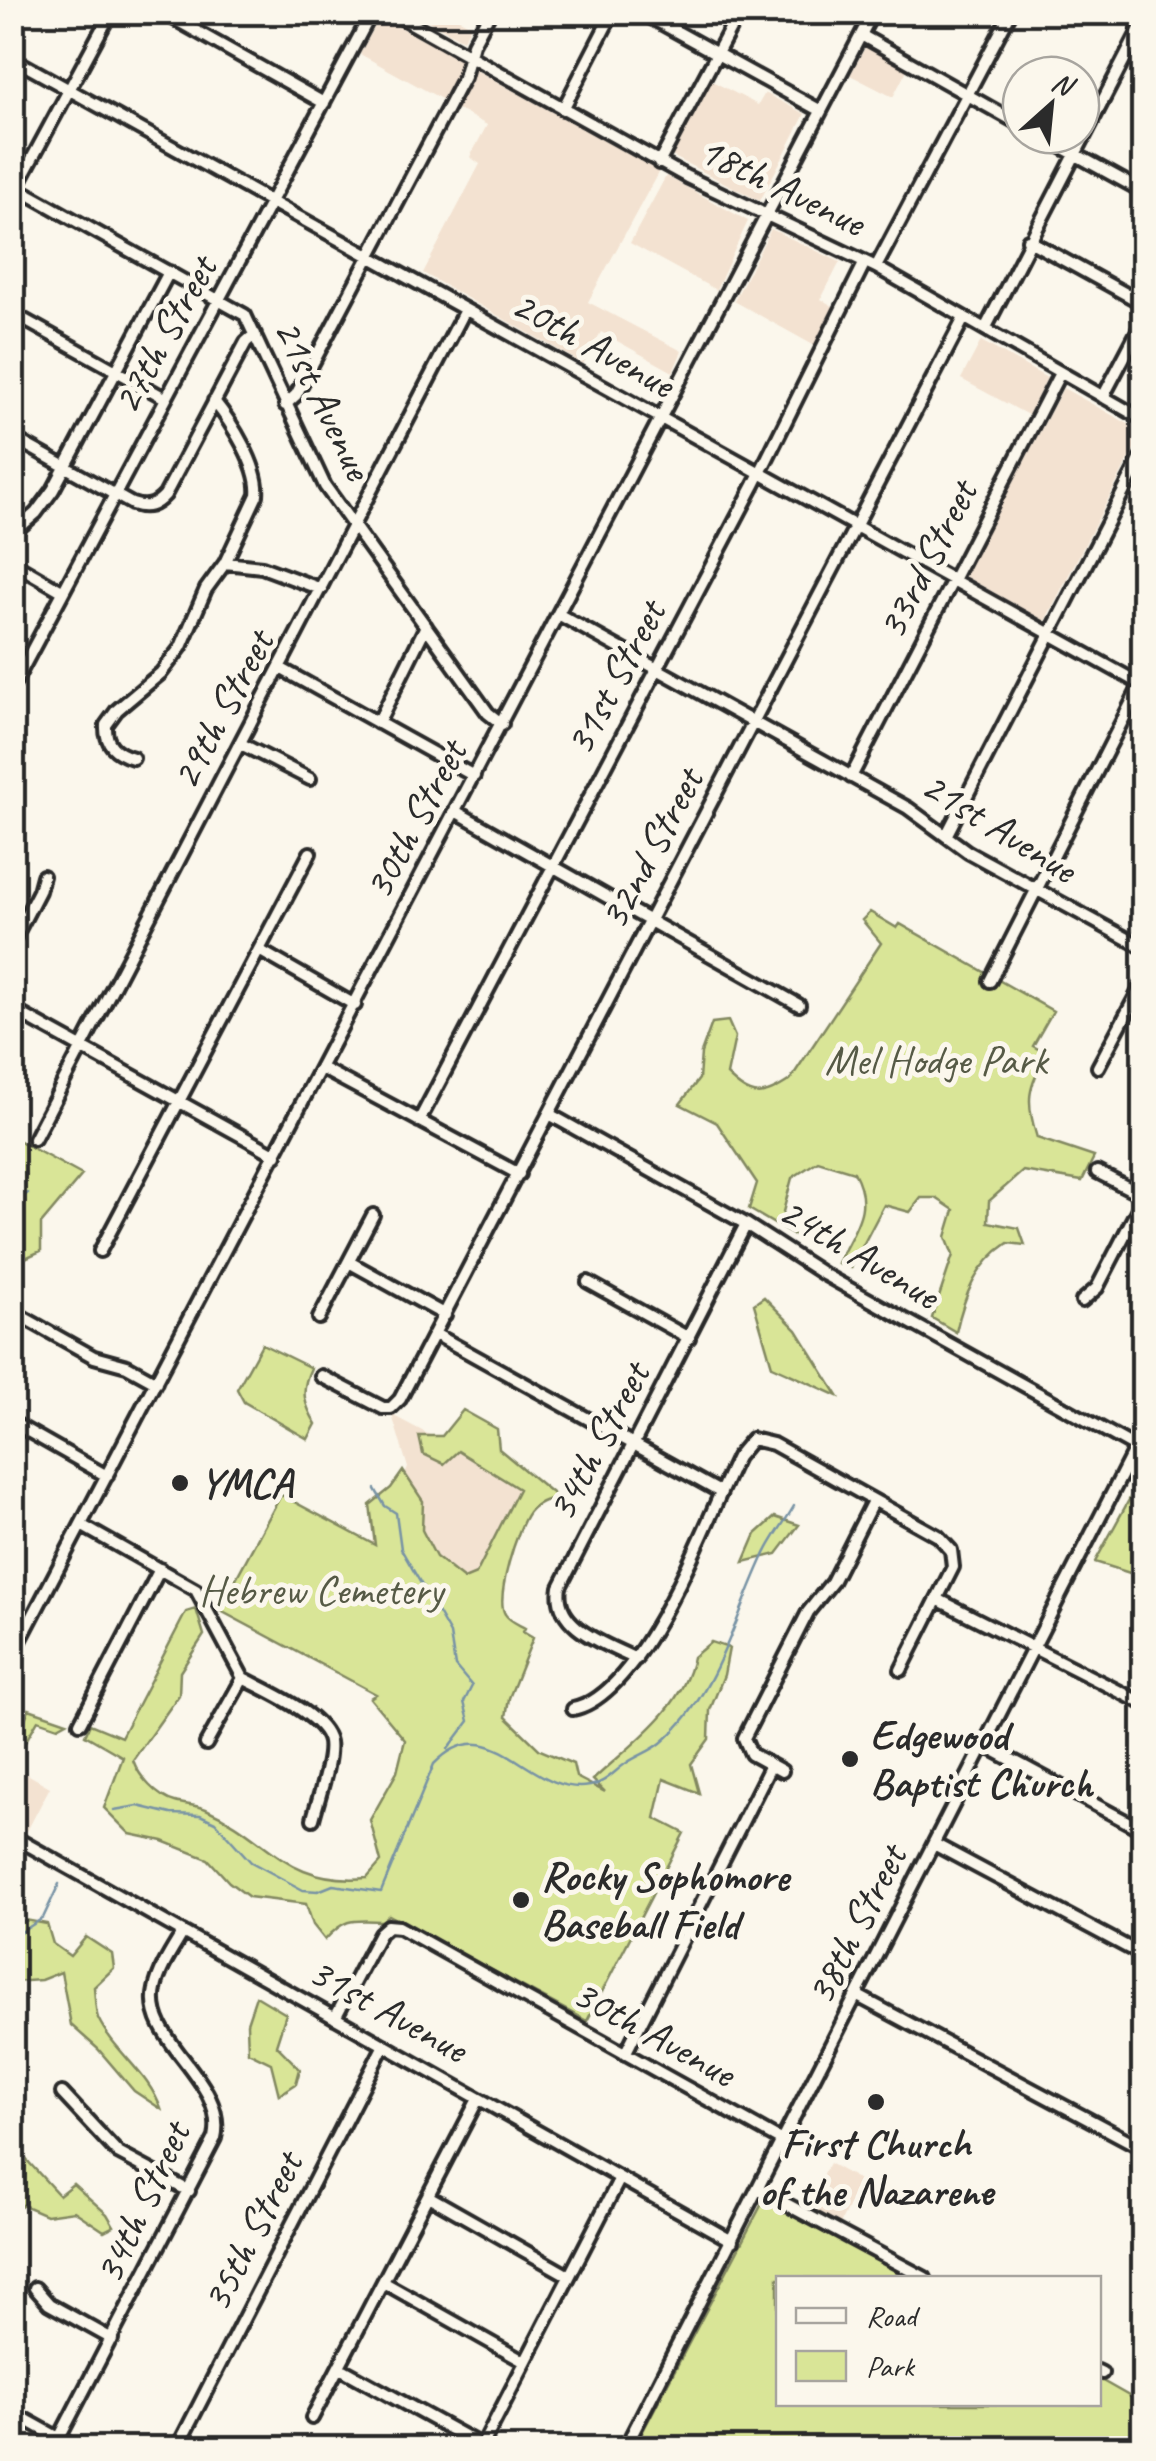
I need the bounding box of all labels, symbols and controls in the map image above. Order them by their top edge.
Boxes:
north arrow [1001,55,1101,155]
text: N [1046,64,1082,105]
street label: 18th Avenue [691,123,876,250]
street label: 27th Street [99,244,231,423]
street label: 20th Avenue [502,278,686,411]
street label: 21st Avenue [261,310,386,490]
street label: 33rd Street [865,468,991,648]
street label: 31st Street [552,588,679,764]
street label: 29th Street [158,618,288,798]
street label: 30th Street [351,728,481,908]
street label: 32nd Street [587,756,717,938]
street label: 21st Avenue [912,759,1088,897]
park label: Mel Hodge Park [825,1034,1050,1087]
street label: 24th Avenue [769,1185,951,1323]
street label: 34th Street [534,1350,664,1530]
place label: YMCA [200,1457,295,1510]
marker: YMCA [169,1472,191,1494]
park label: Hebrew Cemetery [199,1564,447,1617]
place label: Edgewood Baptist Church [870,1709,1094,1810]
marker: Edgewood Baptist Church [839,1748,861,1770]
street label: 38th Street [793,1833,920,2013]
place label: Rocky Sophomore Baseball Field [541,1850,792,1951]
marker: Rocky Sophomore Baseball Field [510,1889,532,1911]
street label: 31st Avenue [300,1945,479,2076]
street label: 30th Avenue [563,1967,747,2100]
marker: First Church of the Nazarene [865,2091,887,2113]
street label: 34th Street [82,2110,204,2292]
place label: First Church of the Nazarene [759,2117,996,2218]
street label: 35th Street [189,2140,316,2320]
legend [776,2276,1101,2406]
text: Road [866,2297,920,2335]
text: Park [866,2347,916,2385]

